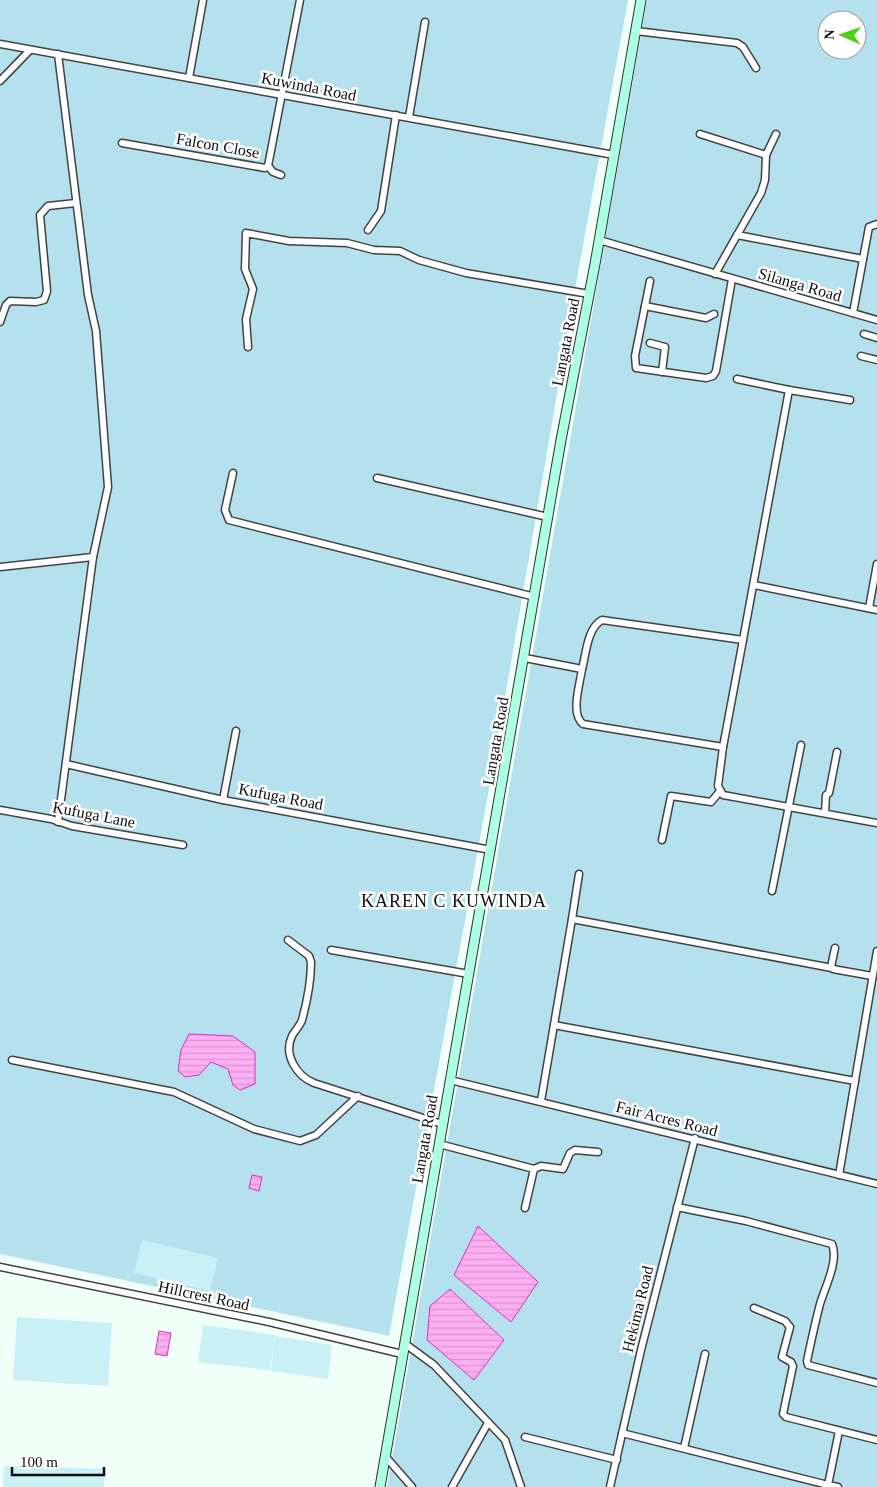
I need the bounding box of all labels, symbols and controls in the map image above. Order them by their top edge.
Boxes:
north arrow [817,10,867,60]
text: N [822,29,837,40]
street label: Kuwinda Road [260,69,358,104]
street label: Falcon Close [175,130,261,161]
street label: Silanga Road [756,264,843,305]
street label: Langata Road [549,297,583,388]
street label: Langata Road [479,696,513,787]
street label: Kufuga Road [237,780,325,814]
street label: Kufuga Lane [51,798,137,832]
district label: KAREN C KUWINDA [361,891,547,911]
street label: Langata Road [408,1094,442,1185]
street label: Fair Acres Road [614,1098,719,1139]
street label: Hekima Road [619,1264,656,1354]
street label: Hillcrest Road [157,1278,251,1313]
scale bar [12,1444,105,1476]
text: 100 m [20,1454,58,1470]

